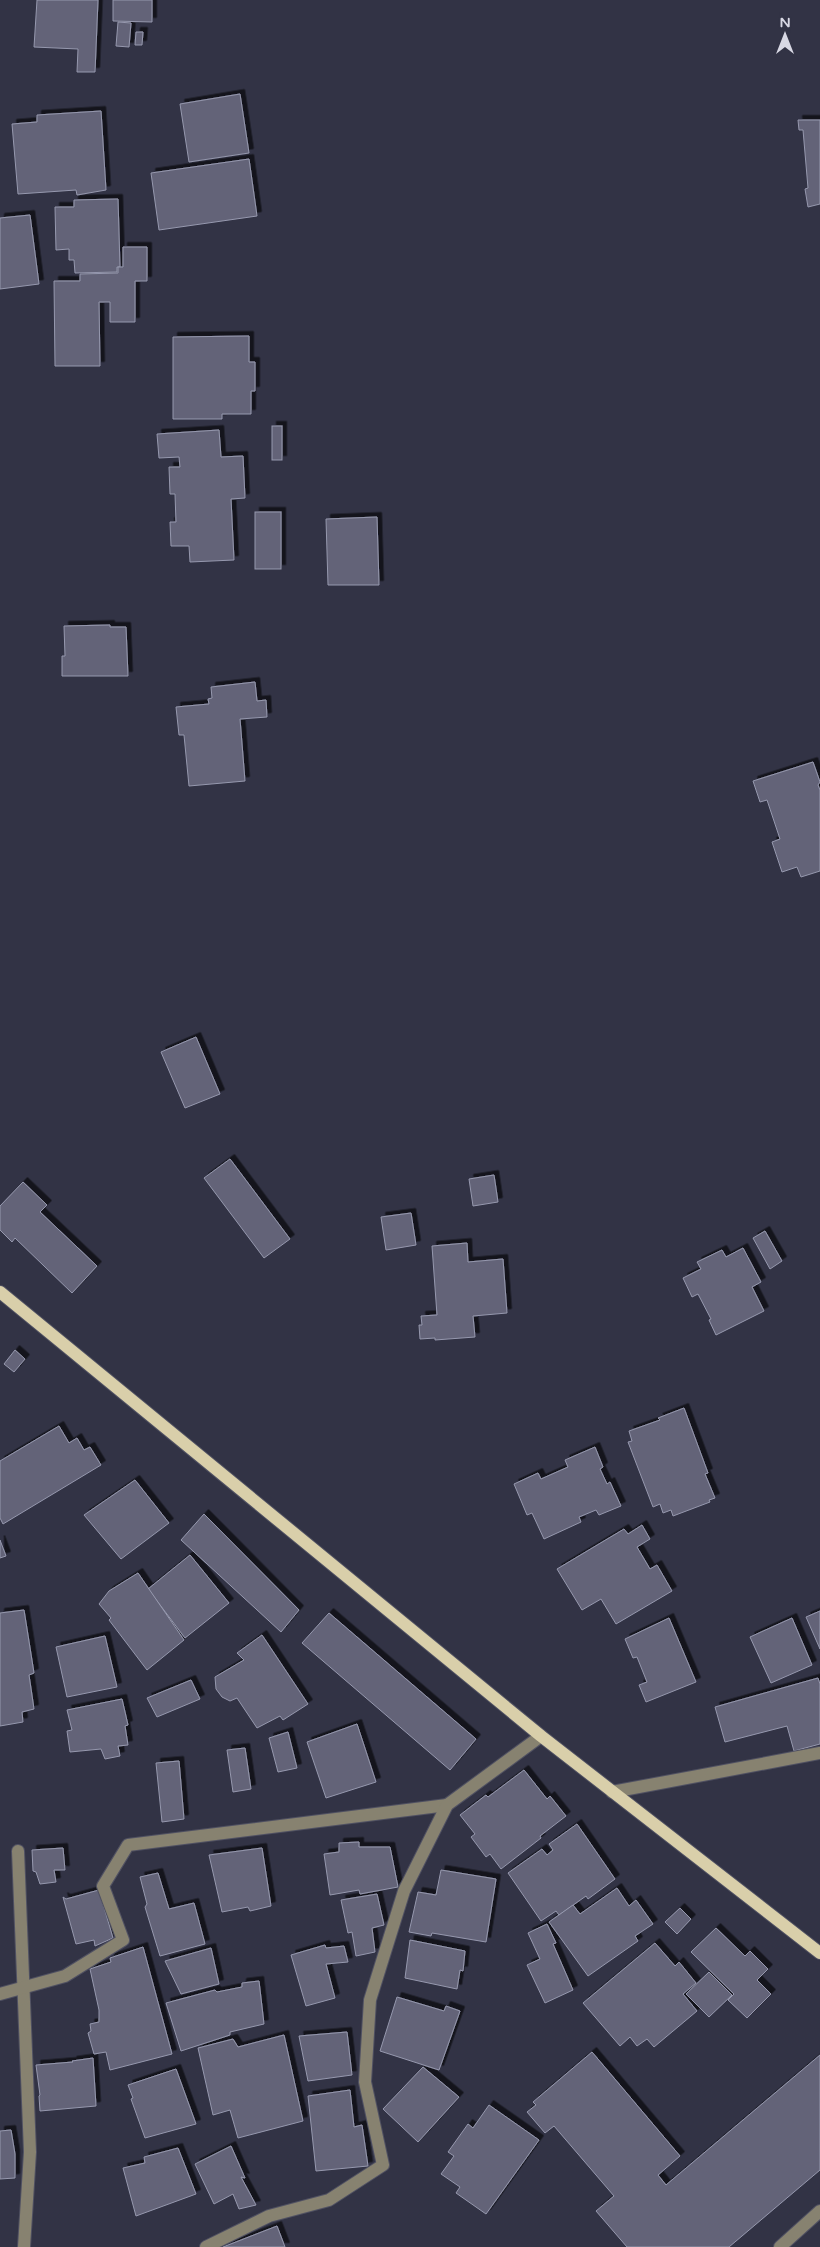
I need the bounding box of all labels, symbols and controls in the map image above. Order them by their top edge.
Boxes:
north arrow [760,10,810,60]
text: N [779,14,791,31]

